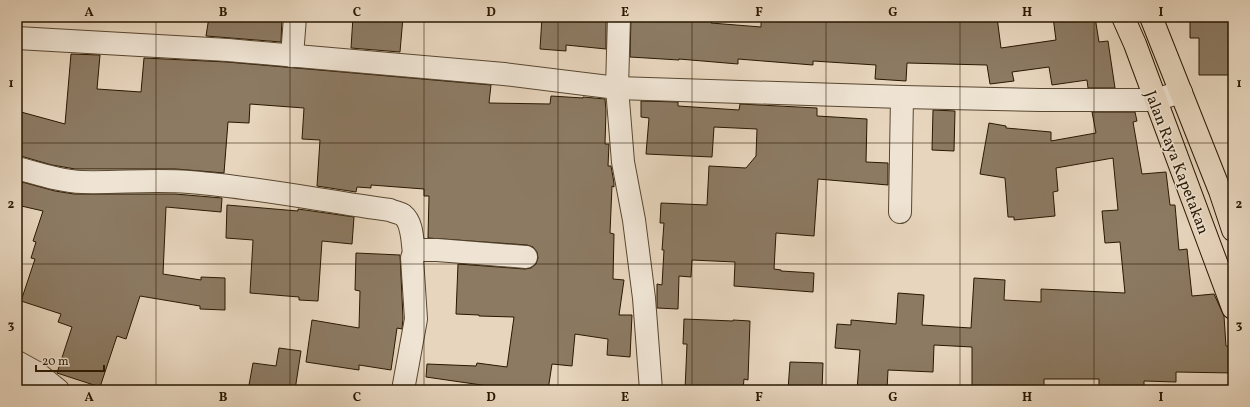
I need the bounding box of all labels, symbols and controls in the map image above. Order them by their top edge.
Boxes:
text: A [84,4,94,22]
text: B [219,4,228,22]
text: C [353,4,361,22]
text: D [486,4,496,22]
text: E [621,4,629,22]
text: F [755,4,763,22]
text: G [888,4,898,22]
text: H [1022,4,1032,22]
text: I [1159,4,1164,22]
text: 1 [8,75,14,93]
text: 1 [1236,75,1242,93]
street label: Jalan Raya Kapetakan [1139,88,1214,238]
text: 2 [8,196,15,214]
text: 2 [1236,196,1243,214]
text: 3 [8,317,15,335]
text: 3 [1236,317,1243,335]
scale bar [36,347,104,373]
text: 20 m [42,354,69,370]
text: A [84,389,94,407]
text: B [219,389,228,407]
text: C [353,389,361,407]
text: D [486,389,496,407]
text: E [621,389,629,407]
text: F [755,389,763,407]
text: G [888,389,898,407]
text: H [1022,389,1032,407]
text: I [1159,389,1164,407]

